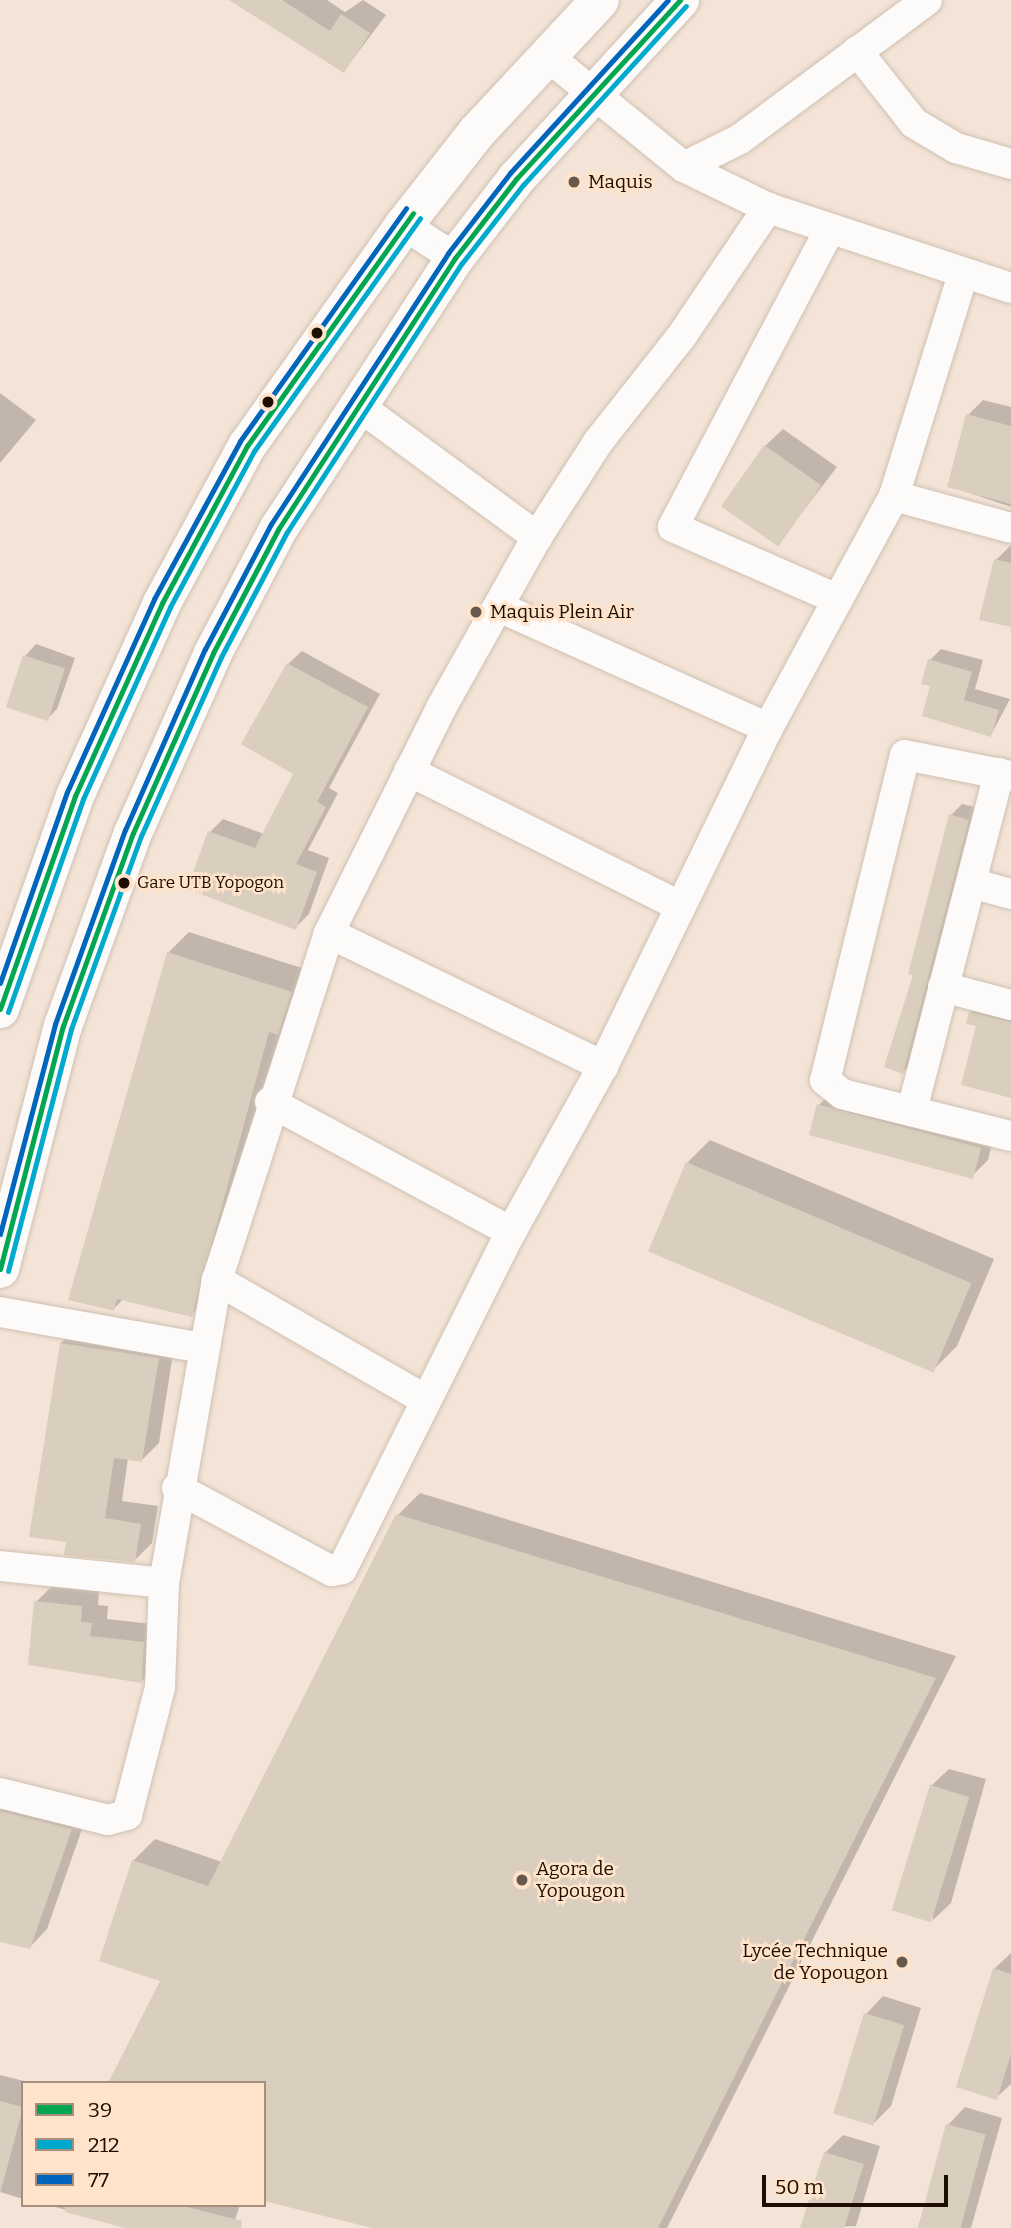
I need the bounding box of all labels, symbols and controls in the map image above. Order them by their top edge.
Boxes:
place label: Maquis [588,171,653,193]
marker: Maquis [566,174,582,190]
unlabelled marker [310,326,324,340]
unlabelled marker [261,395,275,409]
place label: Maquis Plein Air [490,601,634,623]
marker: Maquis Plein Air [468,604,484,620]
place label: Gare UTB Yopogon [137,873,284,893]
marker: Gare UTB Yopogon [117,876,131,890]
place label: Agora de Yopougon [536,1858,625,1902]
marker: Agora de Yopougon [514,1872,530,1888]
place label: Lycée Technique de Yopougon [742,1940,888,1984]
marker: Lycée Technique de Yopougon [894,1954,910,1970]
legend [21,2081,266,2207]
text: 39 [88,2097,112,2123]
text: 212 [88,2132,119,2158]
scale bar [766,2162,951,2206]
text: 77 [88,2167,109,2193]
text: 50 m [775,2174,824,2200]

